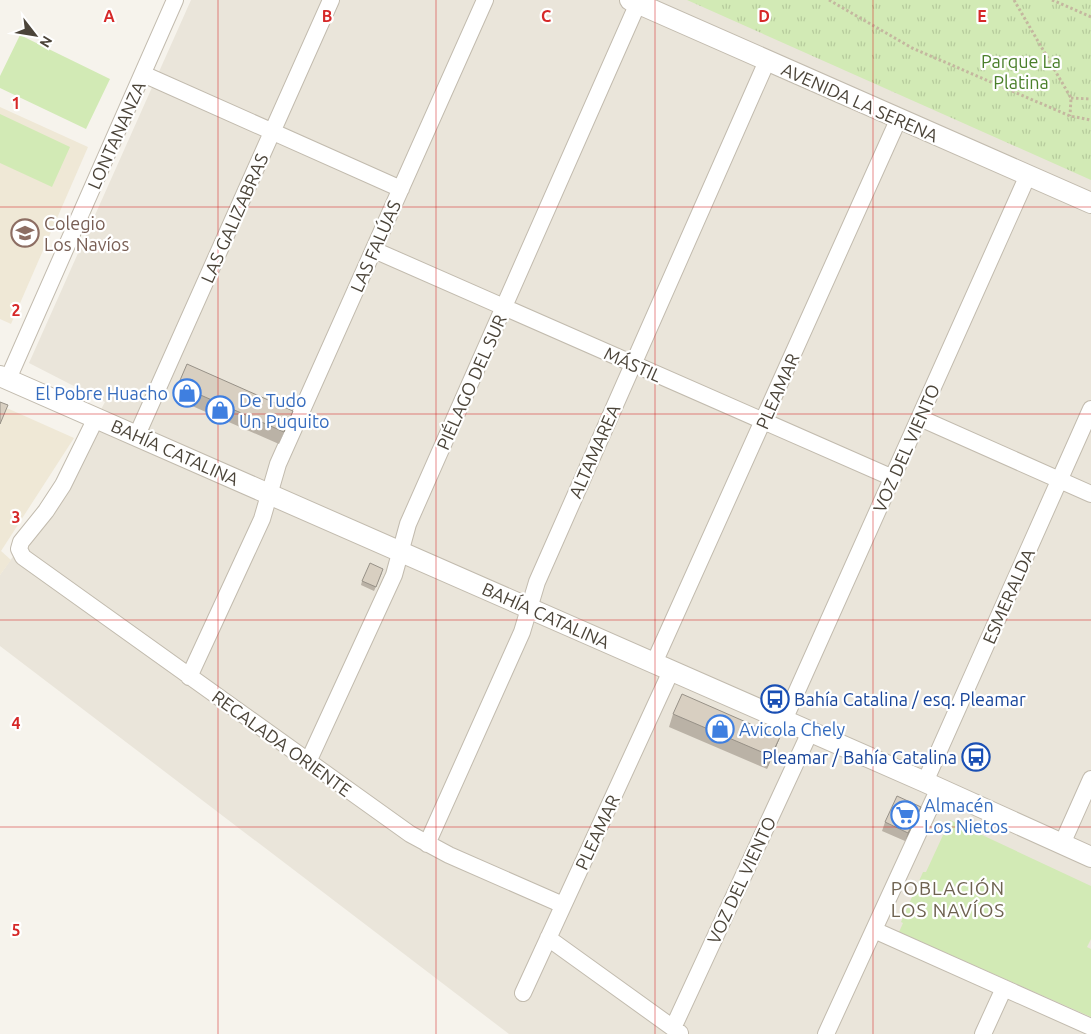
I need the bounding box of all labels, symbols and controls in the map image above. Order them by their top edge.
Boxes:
text: A [103,7,115,25]
text: B [322,7,332,25]
text: C [541,7,551,25]
text: D [758,7,770,25]
text: E [977,7,987,25]
north arrow [10,10,60,60]
text: N [37,33,56,50]
park label: Parque La Platina [981,51,1061,92]
street label: AVENIDA LA SERENA [779,58,942,146]
street label: LONTANANZA [83,78,149,192]
text: 1 [11,94,21,112]
street label: LAS GALIZABRAS [197,150,271,286]
street label: LAS FALÚAS [345,197,404,295]
place label: Colegio Los Navíos [44,213,129,254]
school or university icon: Colegio Los Navíos [10,218,40,248]
text: 2 [11,301,21,319]
street label: PIÉLAGO DEL SUR [431,311,510,453]
street label: MÁSTIL [601,342,665,386]
street label: PLEAMAR [751,350,803,432]
shop icon: El Pobre Huacho [172,378,202,408]
street label: VOZ DEL VIENTO [869,381,943,515]
place label: El Pobre Huacho [35,383,168,403]
place label: De Tudo Un Puquito [239,390,330,431]
shop icon: De Tudo Un Puquito [205,395,235,425]
street label: ALTAMAREA [564,401,624,501]
street label: BAHÍA CATALINA [108,414,242,489]
text: 3 [11,508,21,526]
street label: ESMERALDA [978,545,1038,647]
street label: BAHÍA CATALINA [479,577,613,652]
bus stop icon: Bahía Catalina / esq. Pleamar [760,684,790,714]
street label: RECALADA ORIENTE [209,686,355,800]
place label: Bahía Catalina / esq. Pleamar [794,689,1026,709]
text: 4 [11,714,21,732]
shop icon: Avicola Chely [705,714,735,744]
place label: Avicola Chely [739,719,846,739]
bus stop icon: Pleamar / Bahía Catalina [961,742,991,772]
place label: Pleamar / Bahía Catalina [762,747,957,767]
street label: PLEAMAR [571,791,623,873]
place label: Almacén Los Nietos [924,795,1008,836]
supermarket icon: Almacén Los Nietos [890,800,920,830]
street label: VOZ DEL VIENTO [703,813,779,947]
district label: POBLACIÓN LOS NAVÍOS [891,877,1005,921]
text: 5 [11,921,21,939]

